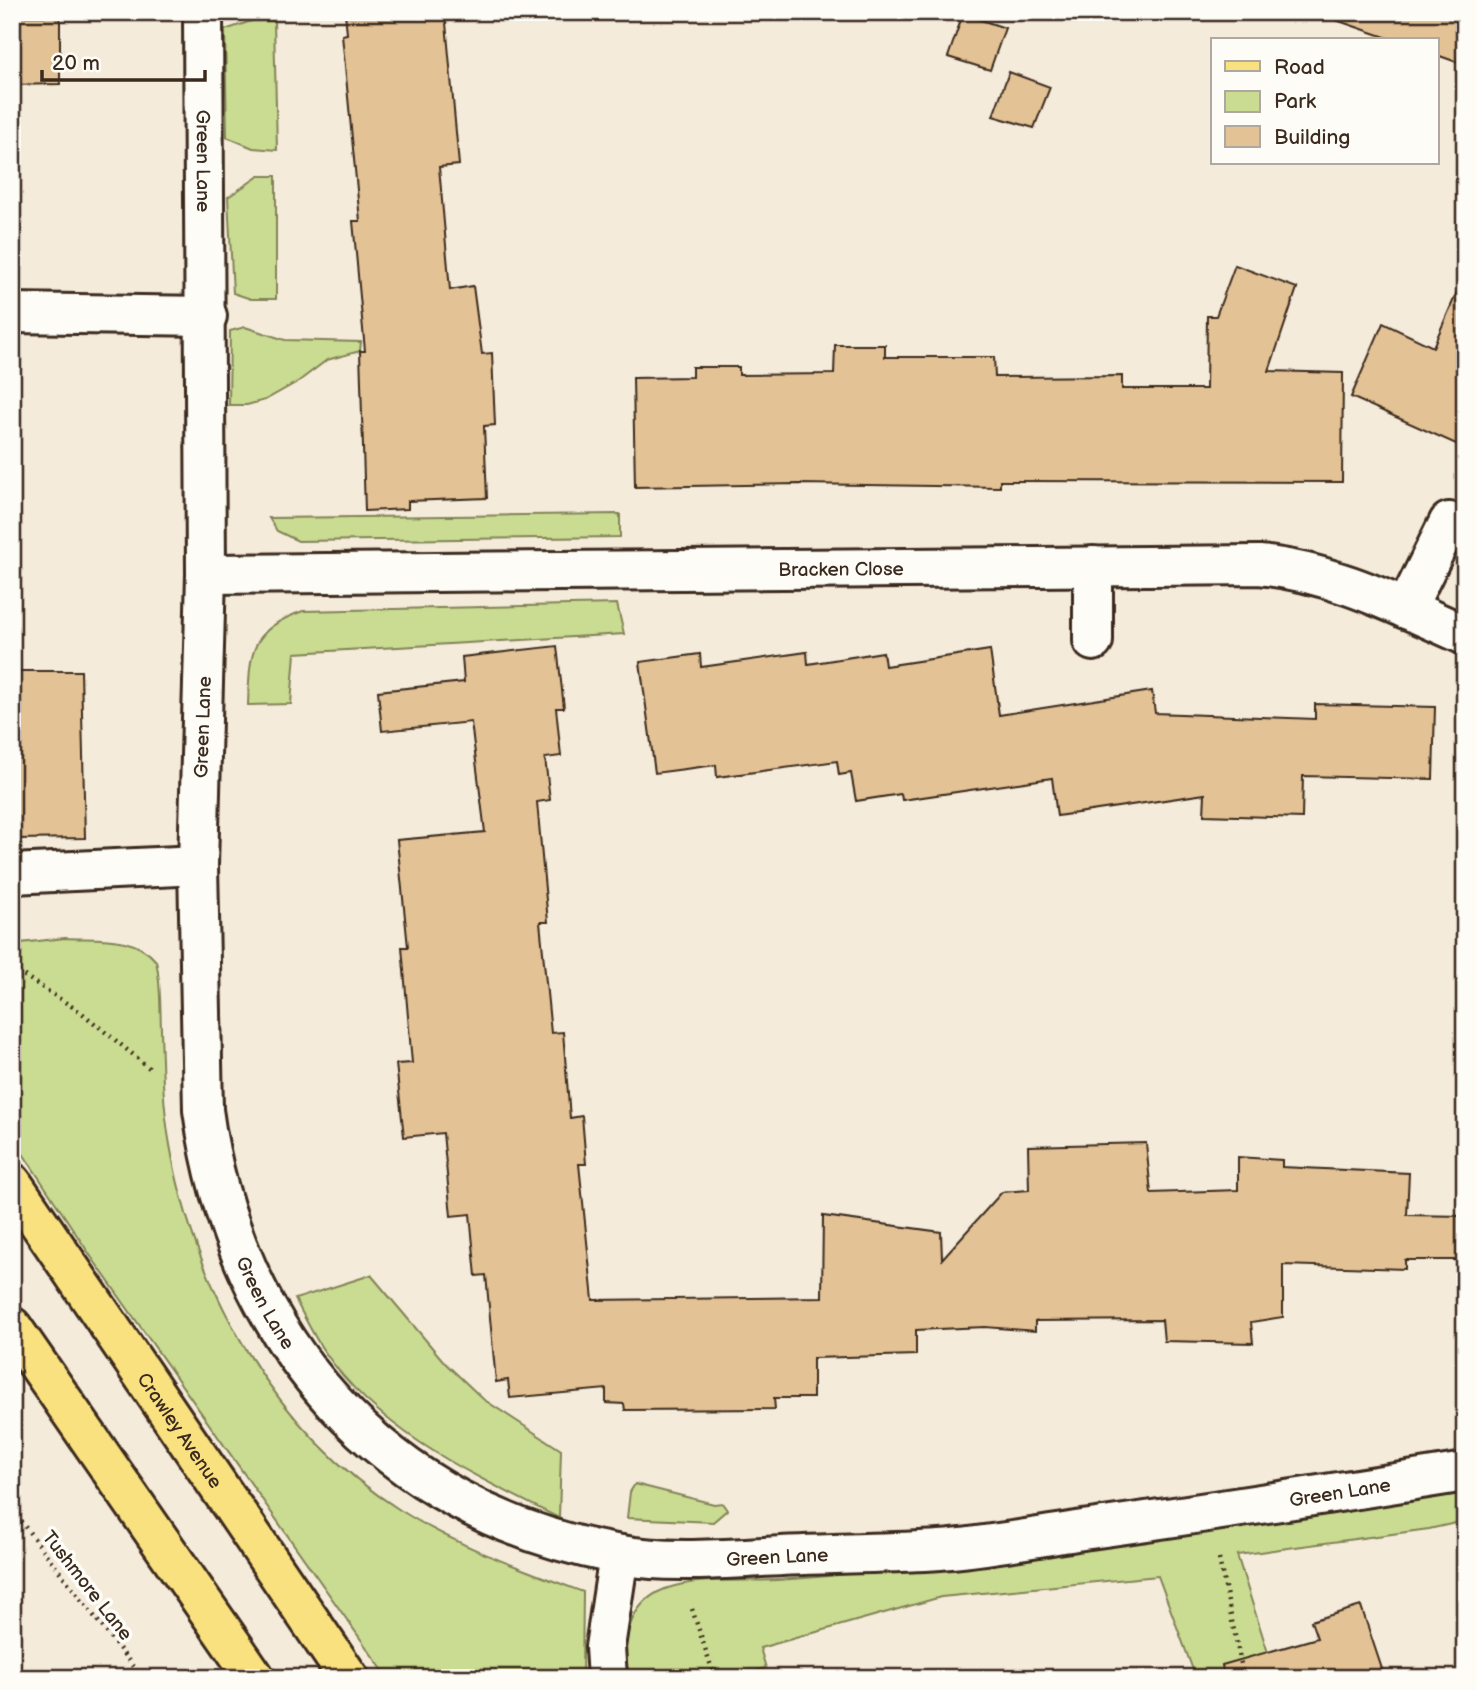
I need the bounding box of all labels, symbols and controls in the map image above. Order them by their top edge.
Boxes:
scale bar [42,38,205,82]
legend [1211,38,1438,164]
text: 20 m [52,51,100,76]
text: Road [1274,55,1325,80]
text: Park [1274,89,1317,114]
street label: Green Lane [191,110,214,212]
text: Building [1274,125,1350,150]
street label: Bracken Close [778,558,904,582]
street label: Green Lane [190,676,217,779]
street label: Green Lane [230,1253,299,1354]
street label: Crawley Avenue [132,1369,227,1493]
street label: Green Lane [1288,1474,1392,1513]
street label: Tushmore Lane [37,1526,137,1645]
street label: Green Lane [726,1544,829,1572]

